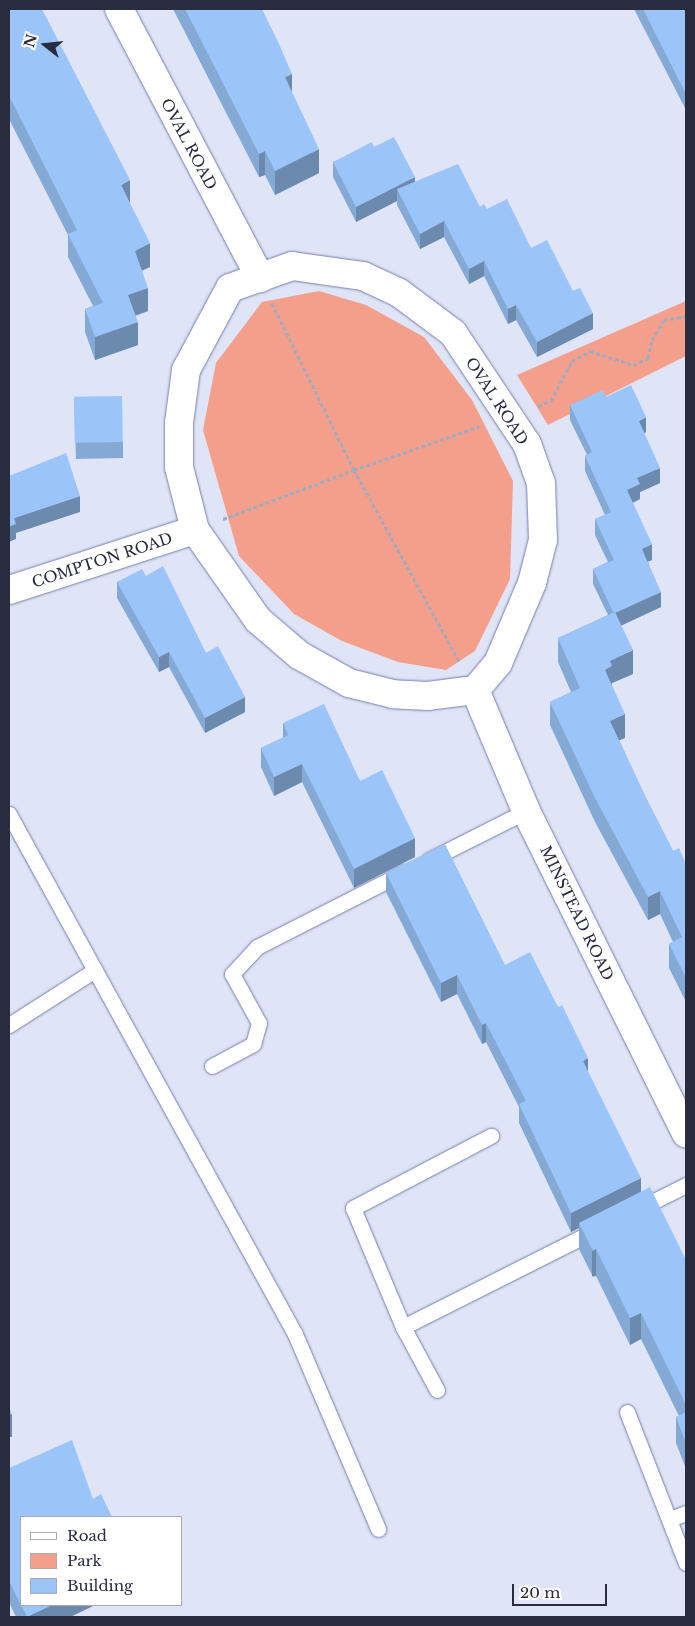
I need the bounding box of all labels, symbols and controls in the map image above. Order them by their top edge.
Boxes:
north arrow [20,20,70,70]
text: N [20,32,41,50]
street label: OVAL ROAD [157,95,221,193]
street label: OVAL ROAD [462,354,532,448]
street label: COMPTON ROAD [30,529,174,591]
street label: MINSTEAD ROAD [537,843,617,983]
legend [20,1516,182,1606]
text: Road [67,1526,107,1545]
text: Park [67,1551,102,1570]
scale bar [515,1574,610,1606]
text: Building [67,1576,133,1595]
text: 20 m [520,1583,560,1602]

